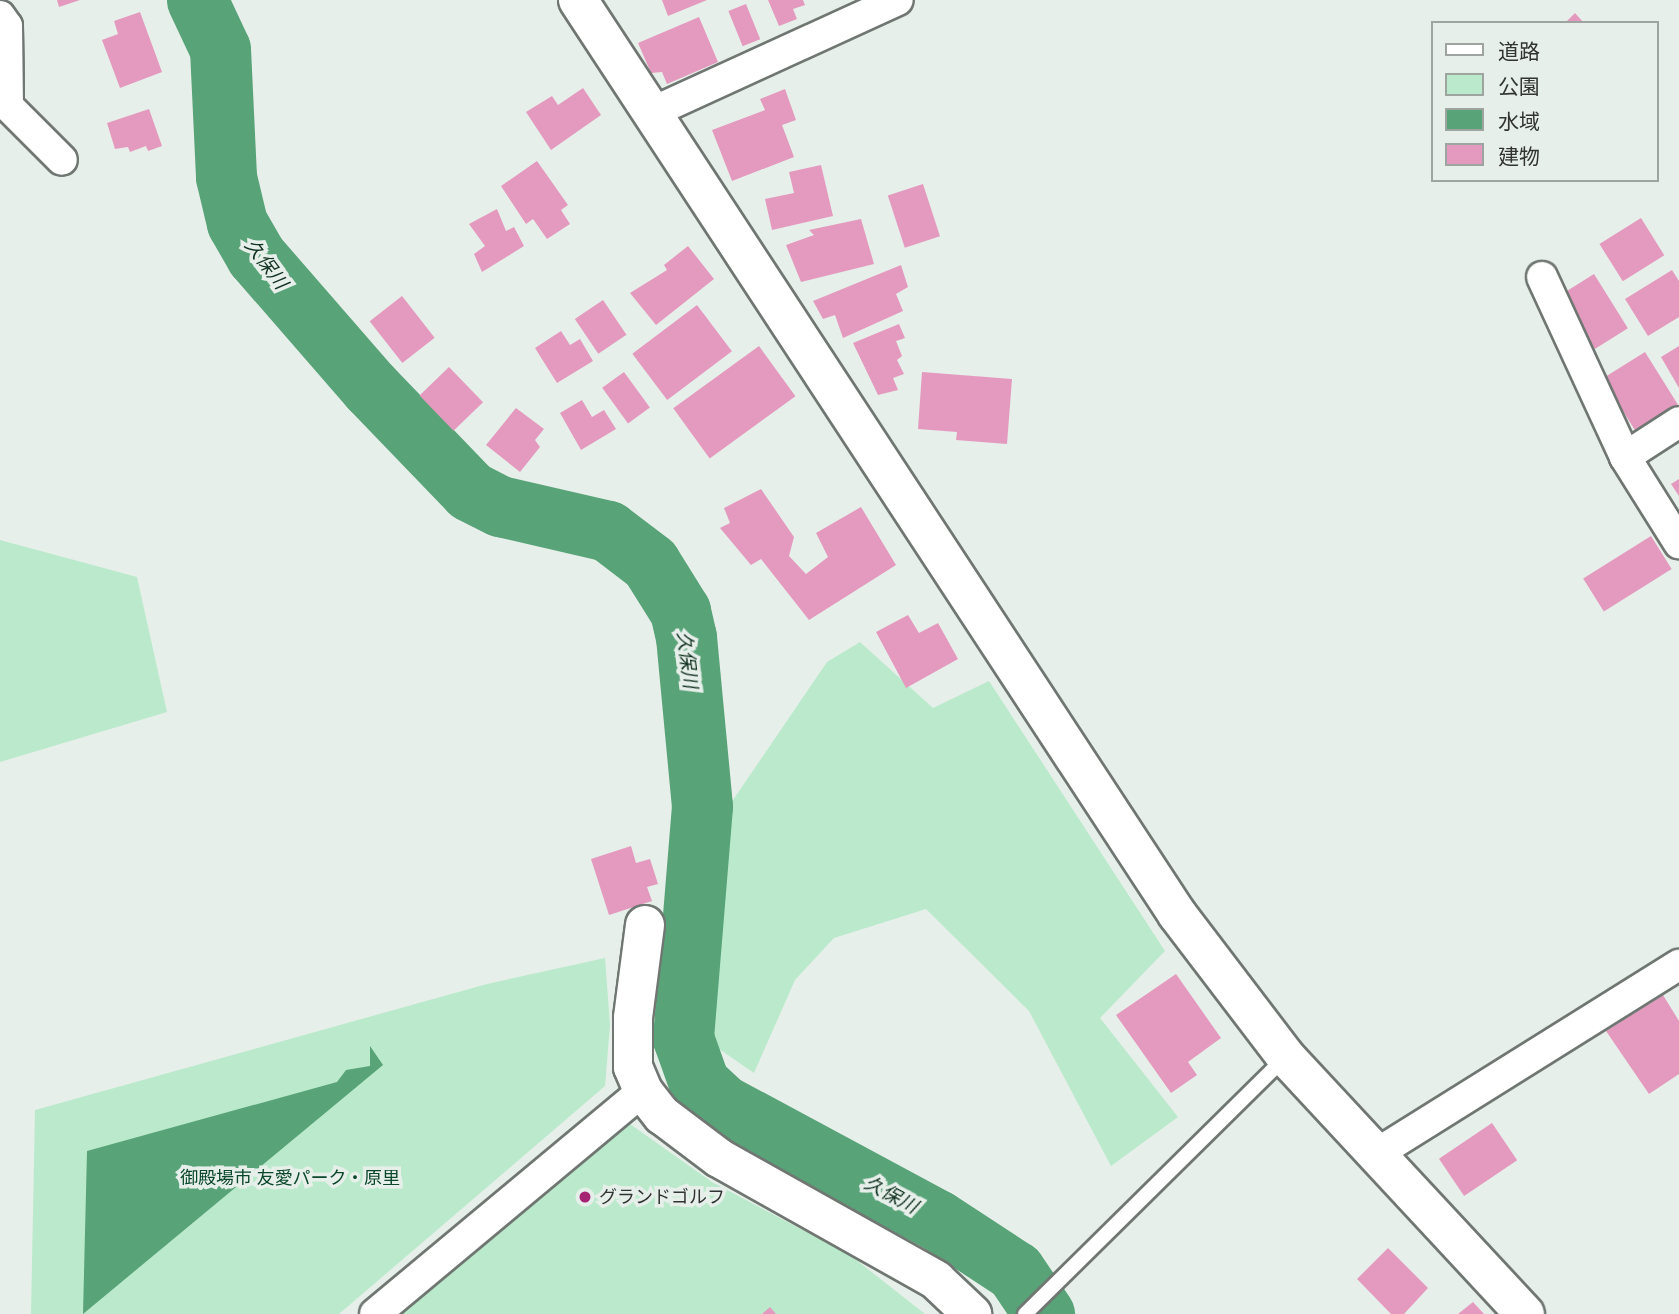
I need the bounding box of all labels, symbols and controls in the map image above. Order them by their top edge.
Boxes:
legend [1430,21,1658,182]
text: 道路 [1498,39,1540,64]
text: 公園 [1498,74,1540,99]
text: 水域 [1498,109,1540,134]
text: 建物 [1498,144,1540,169]
water label: 久保川 [240,234,292,294]
water label: 久保川 [672,630,702,690]
park label: 御殿場市 友愛パーク・原里 [180,1167,400,1189]
water label: 久保川 [860,1172,922,1218]
place label: グランドゴルフ [599,1186,725,1208]
marker: グランドゴルフ [577,1189,593,1205]

